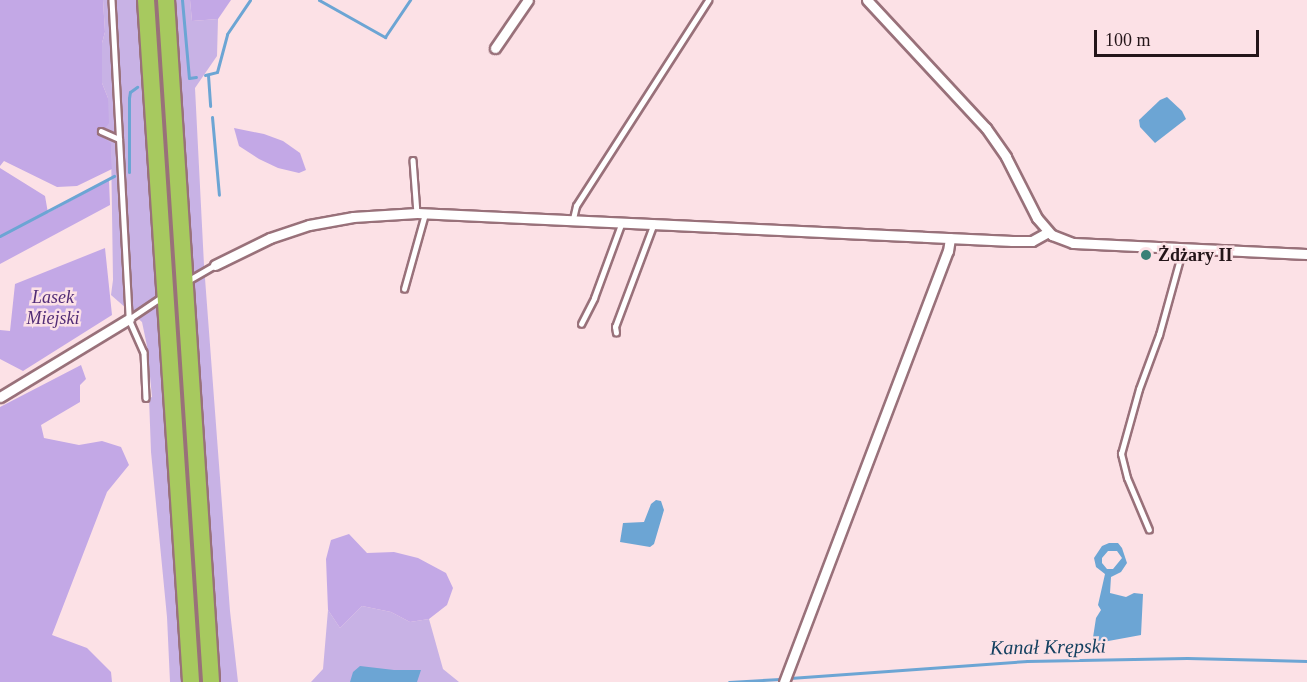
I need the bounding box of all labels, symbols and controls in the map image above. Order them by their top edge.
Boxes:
scale bar [1097,18,1262,56]
text: 100 m [1105,30,1151,50]
place label: Żdżary II [1158,244,1233,266]
marker: Żdżary II [1139,248,1153,262]
park label: Lasek Miejski [27,287,79,330]
water label: Kanał Krępski [990,634,1106,660]

